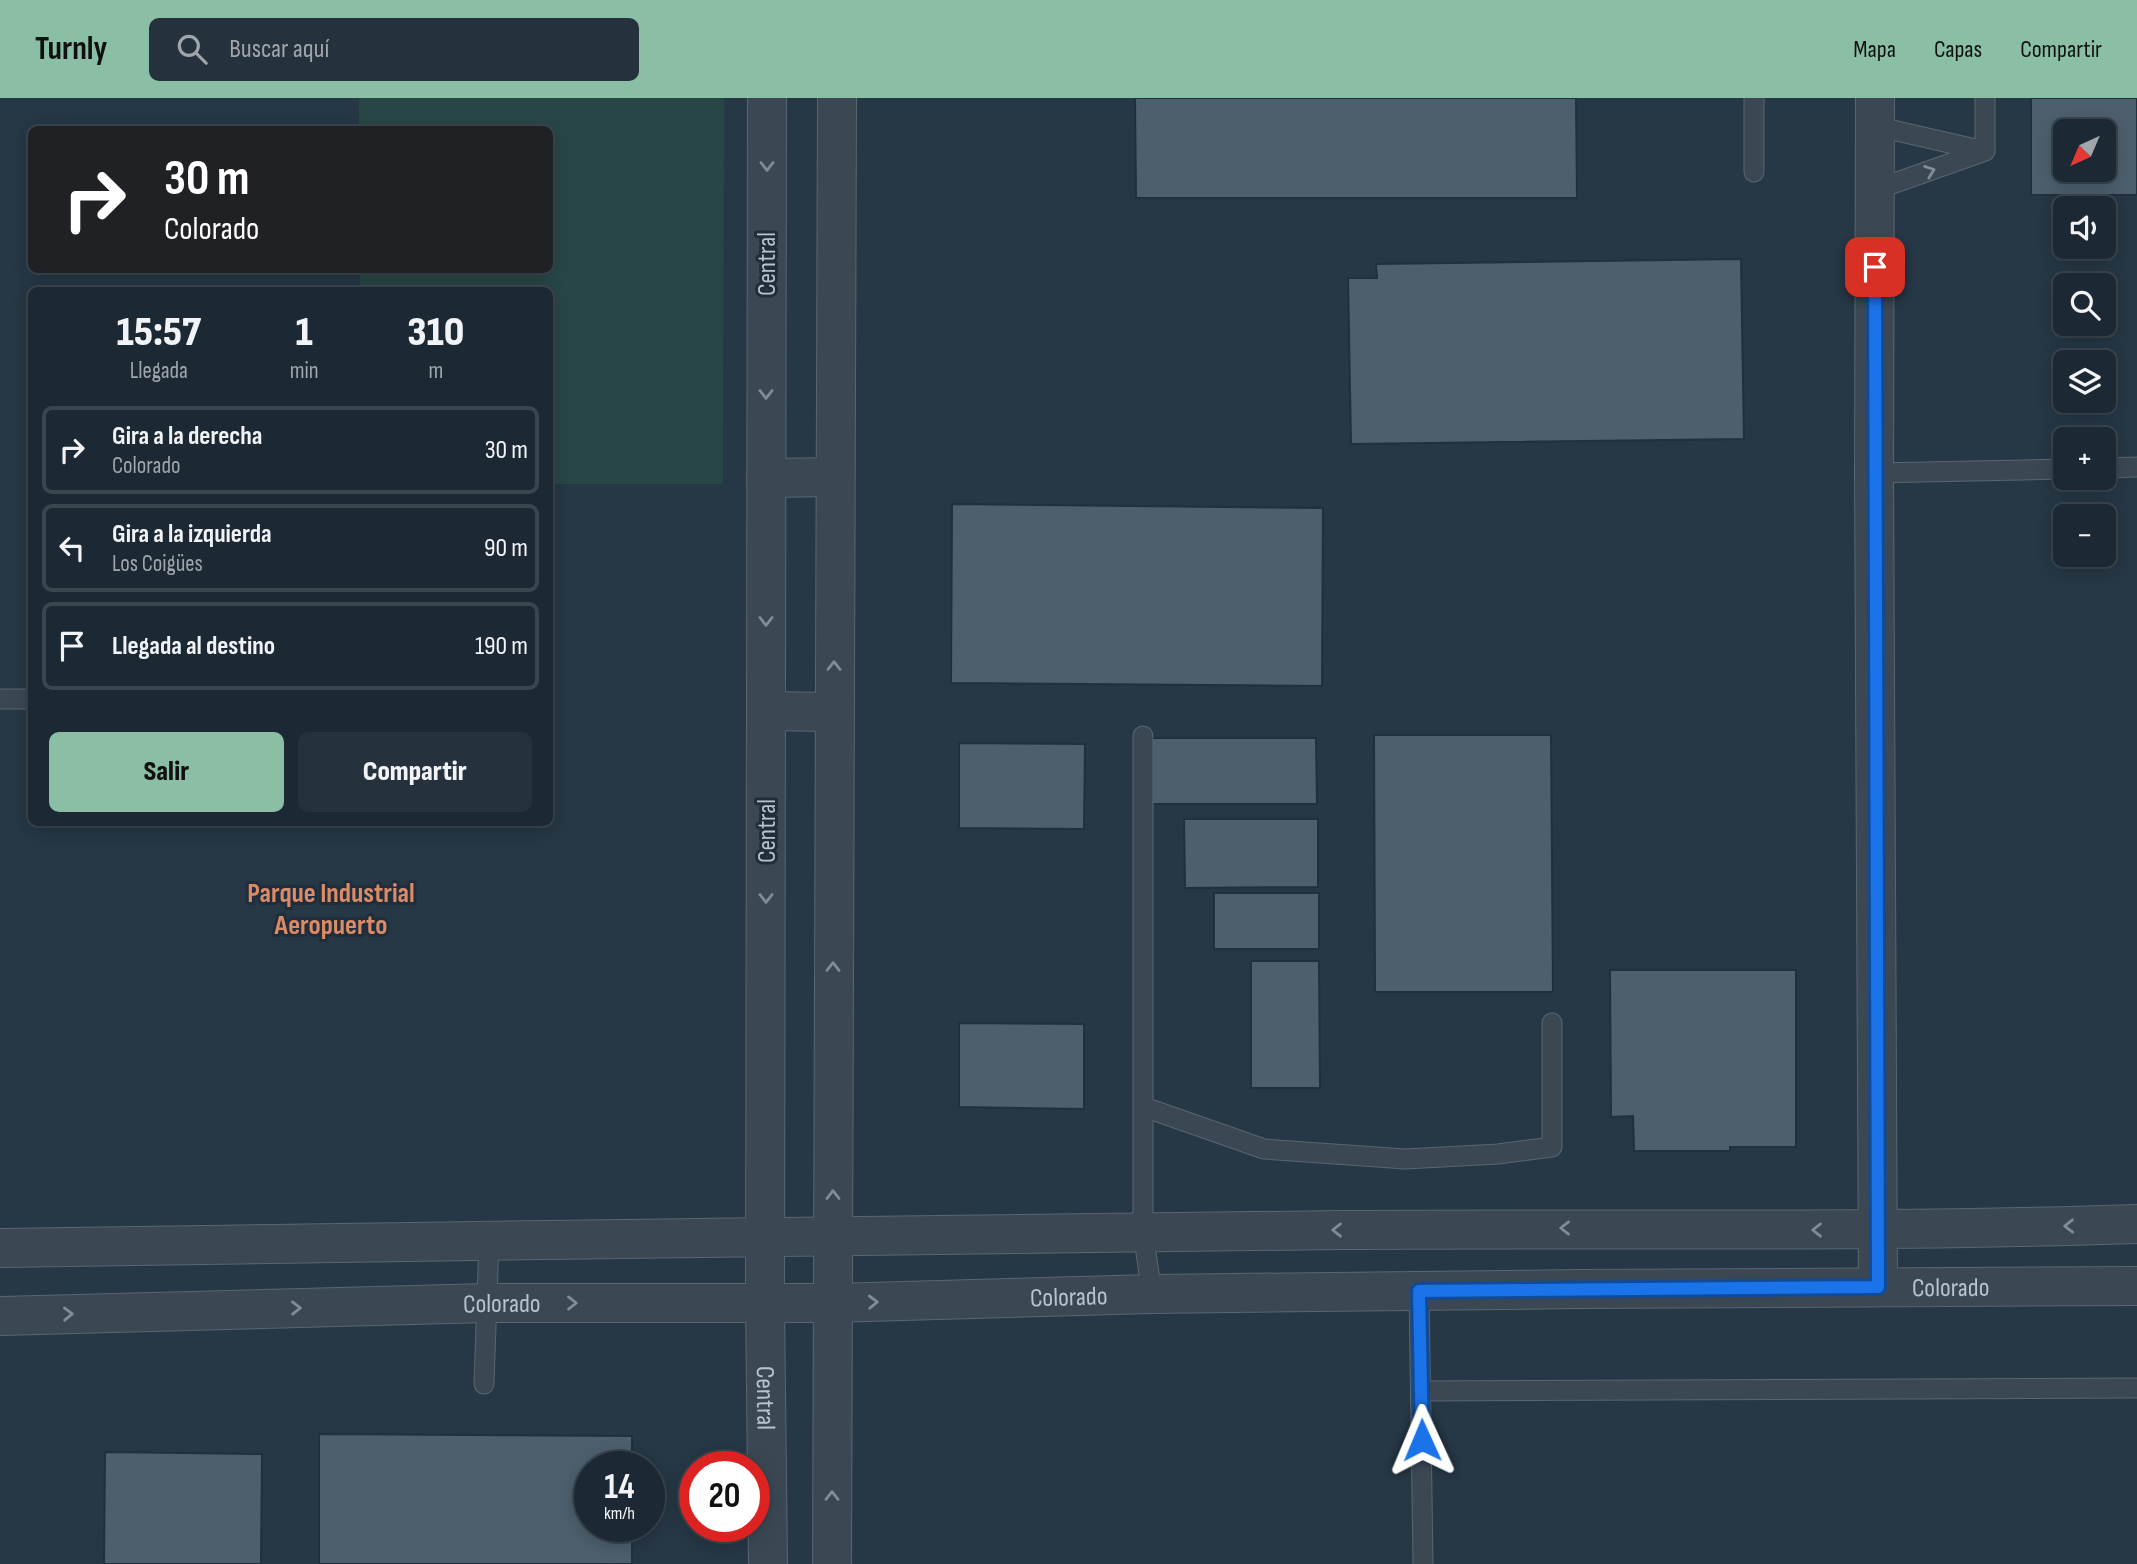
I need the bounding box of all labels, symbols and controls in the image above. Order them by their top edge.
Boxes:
search box [149,18,639,81]
text: Turnly [35,29,107,69]
icon: search [173,30,211,68]
text: Buscar aquí [229,34,329,65]
text: Mapa [1853,35,1896,64]
text: Capas [1934,35,1982,64]
text: Compartir [2020,35,2102,64]
north arrow [2053,119,2116,182]
map controls [2053,119,2116,567]
text: 30 m [164,150,249,209]
icon: right [49,154,140,245]
one-way arrow [759,161,775,172]
one-way arrow [1923,165,1936,179]
button: sound [2053,196,2116,259]
text: Colorado [164,210,259,249]
street label: Central [752,232,783,296]
pin [1845,237,1905,297]
icon: arrive [1856,248,1894,286]
button: search [2053,273,2116,336]
text: 15:57 [117,307,201,358]
text: 1 [296,307,313,358]
text: 310 [407,307,464,358]
button: layers [2053,350,2116,413]
text: Llegada [130,357,188,385]
text: min [290,357,319,385]
text: m [428,357,443,385]
one-way arrow [758,389,774,399]
text: Gira a la derecha [112,421,262,452]
button: + [2053,427,2116,490]
icon: right [53,431,91,469]
text: 30 m [485,435,528,466]
text: Colorado [112,452,181,480]
button: − [2053,504,2116,567]
text: Gira a la izquierda [112,519,272,550]
icon: left [53,529,91,567]
text: 90 m [484,533,528,564]
text: Los Coigües [112,550,203,578]
one-way arrow [758,616,774,627]
icon: arrive [53,627,91,665]
text: Llegada al destino [112,631,275,662]
text: 190 m [475,631,528,662]
one-way arrow [826,661,842,671]
button: Salir [49,732,284,812]
button: Compartir [298,732,532,812]
street label: Central [752,799,783,863]
district label: Parque Industrial Aeropuerto [247,877,415,942]
one-way arrow [758,893,774,903]
one-way arrow [826,962,841,973]
one-way arrow [825,1189,841,1200]
one-way arrow [2063,1218,2074,1234]
one-way arrow [1559,1221,1570,1236]
one-way arrow [1811,1222,1822,1238]
one-way arrow [1332,1223,1343,1238]
street label: Colorado [1912,1273,1990,1304]
street label: Colorado [1030,1281,1108,1314]
street label: Colorado [463,1289,541,1321]
one-way arrow [868,1294,879,1309]
one-way arrow [567,1295,578,1311]
one-way arrow [290,1301,301,1316]
one-way arrow [63,1306,74,1322]
street label: Central [749,1366,780,1430]
position arrow [1385,1403,1459,1477]
speed limit sign: 20 [679,1451,770,1542]
text: 14 [604,1466,635,1509]
one-way arrow [824,1490,840,1501]
text: km/h [604,1503,635,1524]

